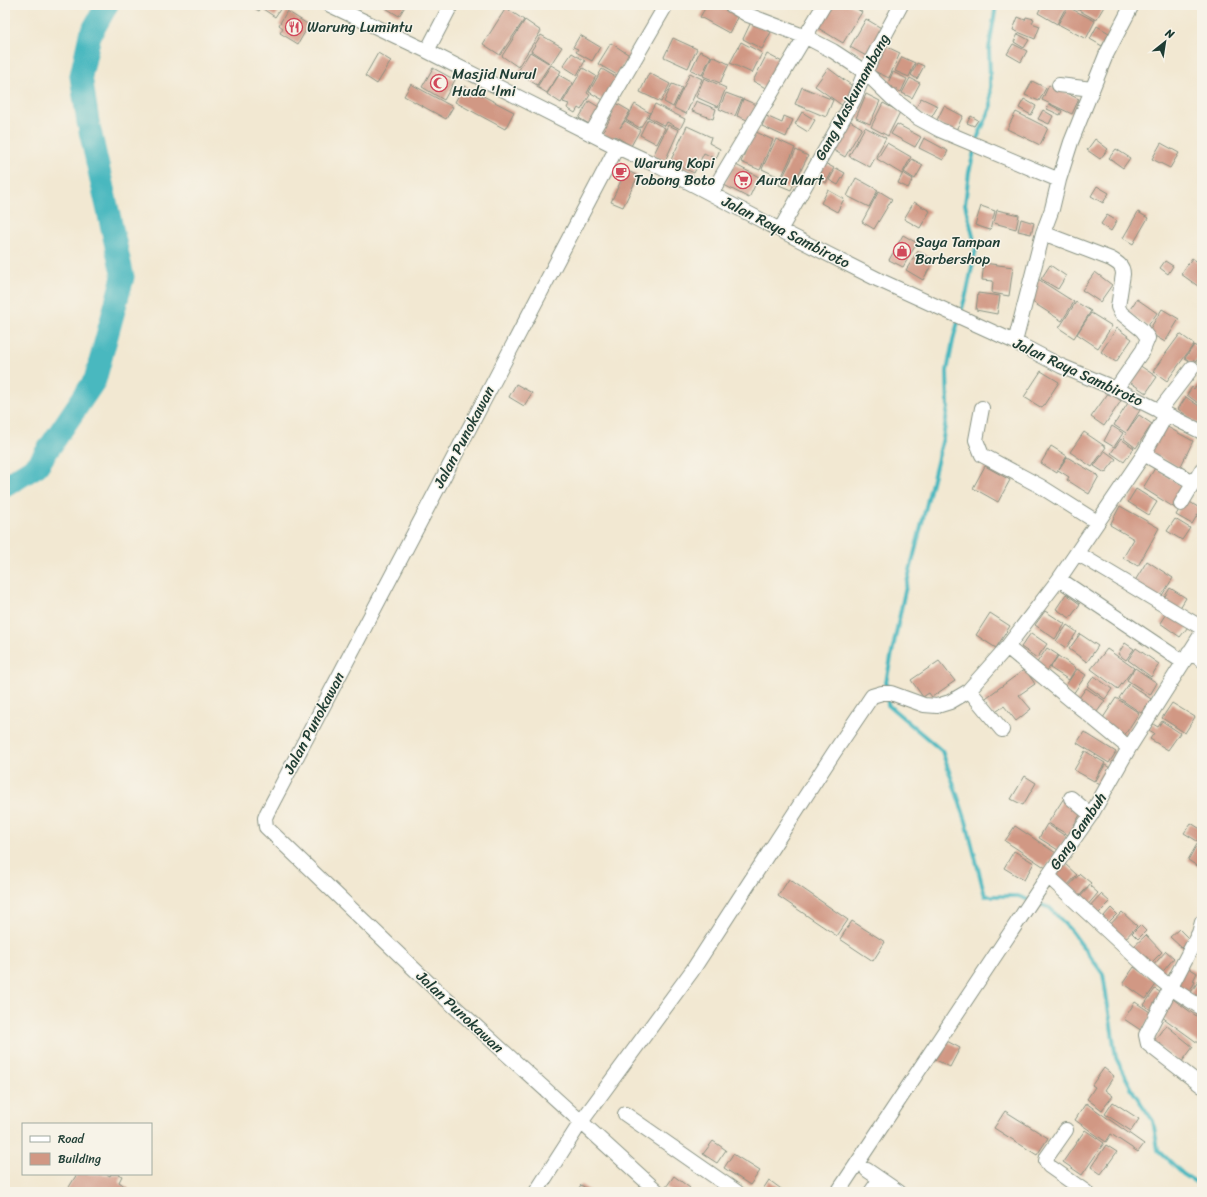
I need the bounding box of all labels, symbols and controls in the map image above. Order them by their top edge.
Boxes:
place label: Warung Lumintu [307,14,413,40]
restaurant icon: Warung Lumintu [284,17,304,37]
north arrow [1145,22,1185,62]
text: N [1161,23,1178,44]
street label: Gang Maskumambang [807,29,897,165]
place label: Masjid Nurul Huda 'lmi [452,61,537,104]
mosque icon: Masjid Nurul Huda 'lmi [429,73,449,93]
place label: Warung Kopi Tobong Boto [634,150,715,193]
cafe icon: Warung Kopi Tobong Boto [611,162,631,182]
place label: Aura Mart [755,167,824,193]
supermarket icon: Aura Mart [733,170,753,190]
street label: Jalan Raya Sambiroto [716,188,855,276]
place label: Saya Tampan Barbershop [915,229,1000,272]
shop icon: Saya Tampan Barbershop [892,241,912,261]
street label: Jalan Raya Sambiroto [1008,330,1148,414]
street label: Jalan Punokawan [426,381,502,494]
street label: Jalan Punokawan [276,667,352,780]
street label: Gang Gambuh [1042,787,1114,875]
street label: Jalan Punokawan [409,963,510,1060]
legend [22,1123,152,1175]
text: Road [58,1128,85,1150]
text: Building [58,1148,101,1170]

